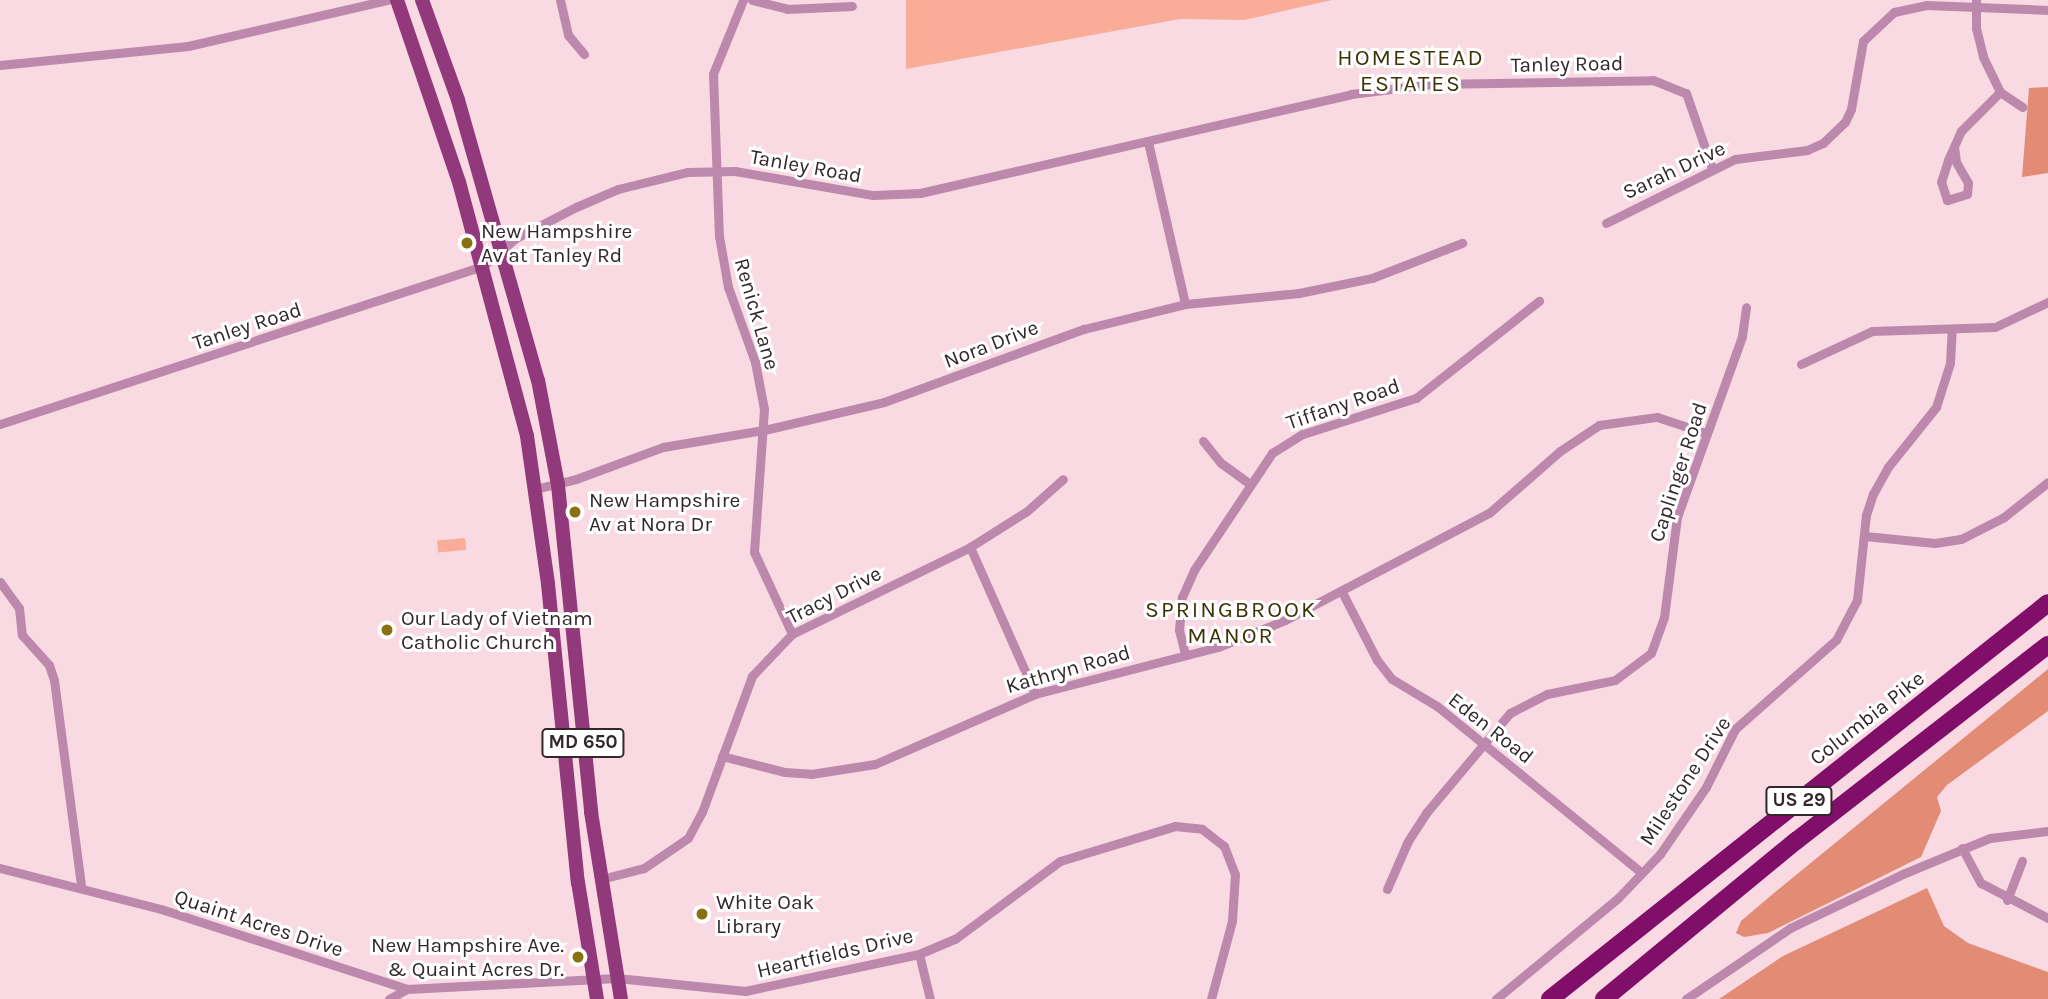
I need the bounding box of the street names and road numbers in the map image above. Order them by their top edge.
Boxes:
street label: Tanley Road [1510,50,1624,78]
street label: Sarah Drive [1619,135,1729,205]
street label: Tanley Road [748,144,864,188]
street label: Renick Lane [729,255,785,373]
street label: Tanley Road [190,297,304,355]
street label: Nora Drive [940,314,1042,374]
street label: Tiffany Road [1283,373,1403,435]
street label: Caplinger Road [1644,399,1712,545]
street label: Tracy Drive [782,560,886,630]
street label: Kathryn Road [1003,639,1133,699]
street label: Columbia Pike [1805,665,1929,771]
street label: Eden Road [1443,687,1539,769]
street label: Milestone Drive [1634,712,1736,850]
road number: MD 650 [541,728,625,758]
road number: US 29 [1764,786,1834,816]
street label: Quaint Acres Drive [171,884,347,962]
street label: Heartfields Drive [754,923,916,983]

